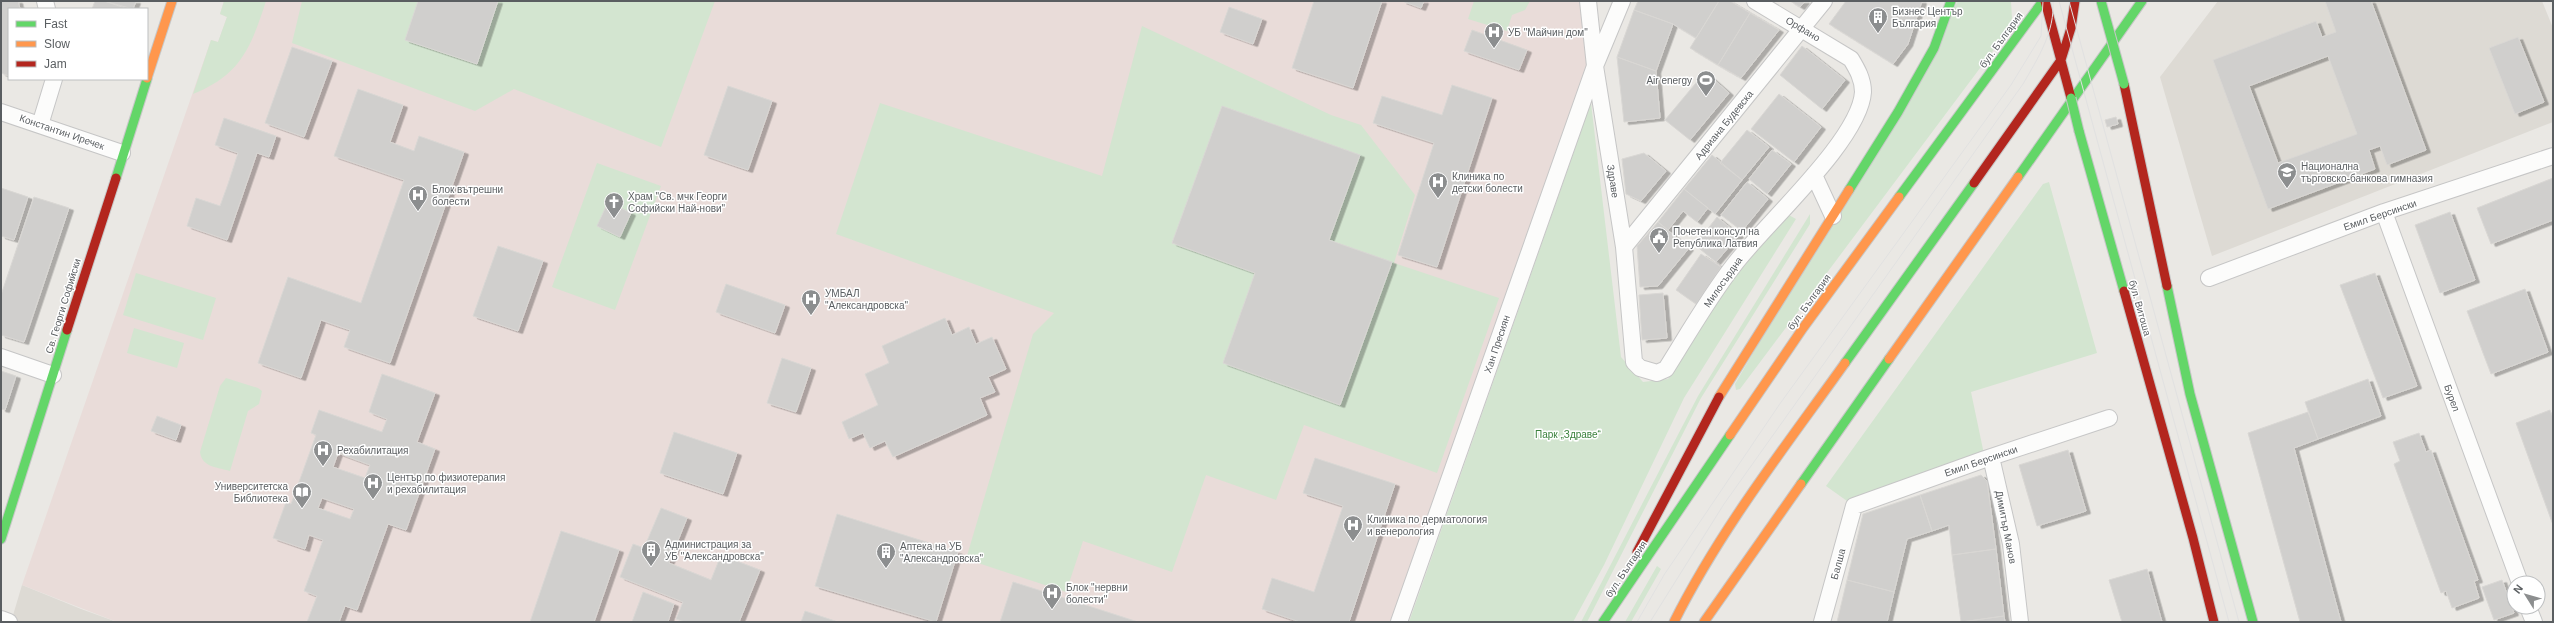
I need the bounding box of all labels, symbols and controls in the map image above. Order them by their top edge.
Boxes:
building icon: Бизнес Център България [1867,6,1889,34]
place label: Бизнес Център България [1892,6,1963,29]
legend [8,8,148,80]
street label: бул. България [1977,10,2025,70]
street label: Орфано [1784,14,1823,44]
text: Fast [44,17,68,31]
hospital icon: УБ "Майчин дом" [1483,21,1505,49]
place label: УБ "Майчин дом" [1508,27,1588,38]
text: Slow [44,37,70,51]
text: Jam [44,57,67,71]
sports icon: Air energy [1695,69,1717,97]
place label: Air energy [1646,75,1692,86]
street label: Адриана Будевска [1693,88,1756,162]
street label: Константин Иречек [18,112,106,152]
school or university icon: Национална търговско-банкова гимназия [2276,161,2298,189]
place label: Национална търговско-банкова гимназия [2301,161,2433,184]
street label: Здраве [1605,163,1621,199]
hospital icon: Клиника по детски болести [1427,171,1449,199]
place label: Клиника по детски болести [1452,171,1523,194]
hospital icon: Блок вътрешни болести [407,184,429,212]
place label: Блок вътрешни болести [432,184,503,207]
church icon: Храм "Св. мчк Георги Софийски Най-нови" [603,191,625,219]
place label: Храм "Св. мчк Георги Софийски Най-нови" [628,191,727,214]
street label: Емил Берсински [2342,197,2418,233]
public building icon: Почетен консул на Република Латвия [1648,226,1670,254]
place label: Почетен консул на Република Латвия [1673,226,1760,249]
street label: Милосърдна [1702,254,1745,309]
street label: Св. Георги Софийски [43,257,83,355]
street label: бул. България [1785,272,1833,332]
street label: бул. Витоша [2127,279,2153,338]
hospital icon: УМБАЛ "Александровска" [800,288,822,316]
place label: УМБАЛ "Александровска" [825,288,909,311]
street label: Хан Пресиян [1482,314,1512,374]
street label: Бурел [2442,383,2462,413]
park label: Парк „Здраве“ [1535,429,1601,440]
hospital icon: Рехабилитация [312,439,334,467]
street label: Емил Берсински [1943,443,2019,479]
place label: Рехабилитация [337,445,409,456]
hospital icon: Център по физиотерапия и рехабилитация [362,472,384,500]
place label: Център по физиотерапия и рехабилитация [387,472,505,495]
place label: Университетска Библиотека [215,481,288,504]
library icon: Университетска Библиотека [291,481,313,509]
street label: Димитър Манов [1994,489,2018,565]
hospital icon: Клиника по дерматология и венерология [1342,514,1364,542]
place label: Клиника по дерматология и венерология [1367,514,1487,537]
building icon: Администрация за УБ "Александровска" [640,539,662,567]
place label: Администрация за УБ "Александровска" [665,539,764,562]
street label: бул. България [1603,539,1649,599]
building icon: Аптека на УБ "Александровска" [875,541,897,569]
place label: Аптека на УБ "Александровска" [900,541,984,564]
street label: Балша [1829,547,1848,581]
north arrow [2506,575,2546,615]
hospital icon: Блок "нервни болести" [1041,582,1063,610]
place label: Блок "нервни болести" [1066,582,1128,605]
text: N [2511,582,2525,596]

